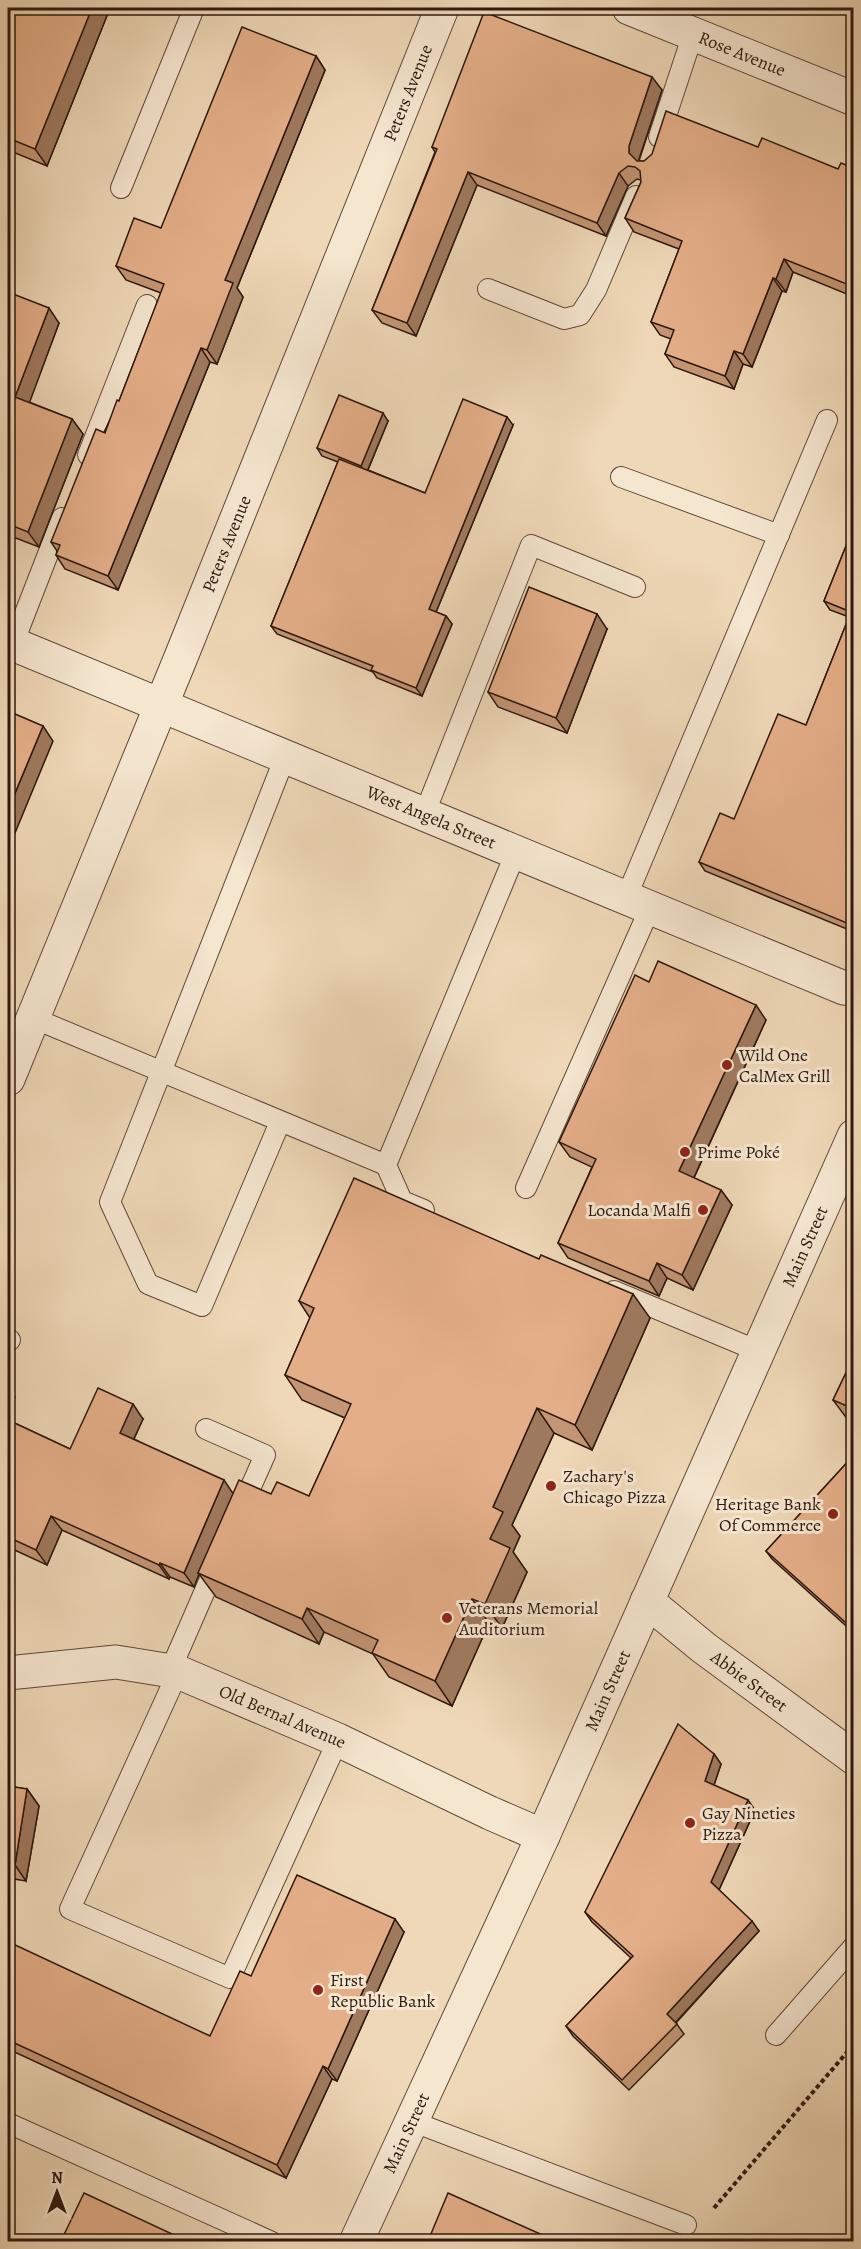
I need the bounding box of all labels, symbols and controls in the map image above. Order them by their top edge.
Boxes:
street label: Rose Avenue [695,25,789,82]
street label: Peters Avenue [378,41,438,145]
street label: Peters Avenue [196,492,257,596]
street label: West Angela Street [362,779,500,855]
place label: Wild One CalMex Grill [738,1043,831,1088]
marker: Wild One CalMex Grill [720,1058,734,1072]
place label: Prime Poké [697,1140,780,1164]
marker: Prime Poké [678,1145,692,1159]
place label: Locanda Malfi [587,1198,691,1222]
street label: Main Street [776,1202,833,1291]
marker: Locanda Malfi [696,1203,710,1217]
place label: Zachary's Chicago Pizza [563,1464,667,1509]
marker: Zachary's Chicago Pizza [544,1479,558,1493]
place label: Heritage Bank Of Commerce [715,1492,821,1537]
marker: Heritage Bank Of Commerce [826,1507,840,1521]
place label: Veterans Memorial Auditorium [458,1596,599,1641]
marker: Veterans Memorial Auditorium [440,1611,454,1625]
street label: Abbie Street [705,1644,792,1717]
street label: Main Street [579,1646,636,1735]
street label: Old Bernal Avenue [215,1679,350,1754]
place label: Gay Nineties Pizza [702,1801,796,1846]
marker: Gay Nineties Pizza [683,1816,697,1830]
place label: First Republic Bank [330,1968,436,2013]
marker: First Republic Bank [311,1983,325,1997]
street label: Main Street [377,2089,435,2177]
north arrow [27,2162,87,2222]
text: N [51,2167,63,2189]

